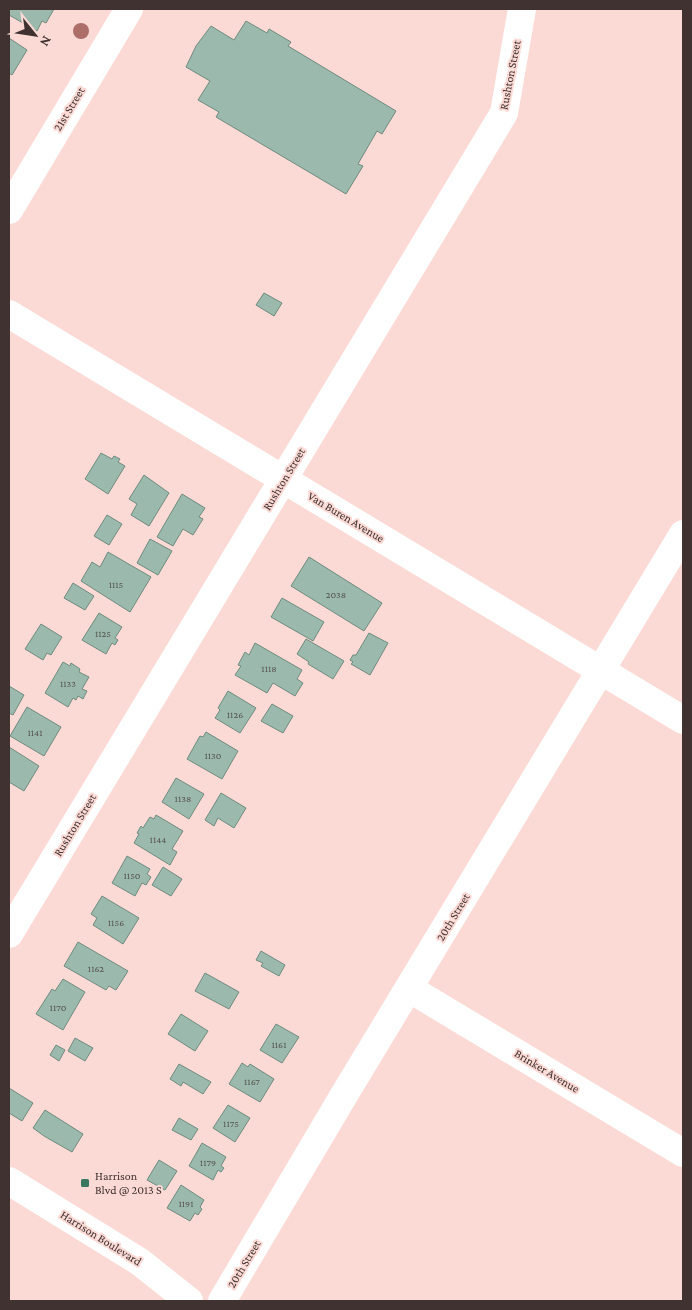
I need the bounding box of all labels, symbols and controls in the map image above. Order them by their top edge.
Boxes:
north arrow [10,10,60,60]
text: N [37,33,56,50]
street label: Rushton Street [496,38,524,111]
street label: 21st Street [50,84,88,133]
street label: Rushton Street [260,444,309,513]
street label: Van Buren Avenue [305,489,387,545]
house number: 1115 [109,579,124,590]
house number: 2038 [326,589,346,600]
house number: 1125 [95,628,111,639]
house number: 1118 [261,663,277,674]
house number: 1133 [60,678,76,689]
house number: 1126 [227,709,243,720]
house number: 1141 [27,727,43,738]
house number: 1130 [204,750,222,761]
street label: Rushton Street [51,790,100,859]
house number: 1138 [175,793,191,804]
house number: 1144 [150,834,166,845]
house number: 1150 [123,870,141,881]
street label: 20th Street [433,890,473,943]
house number: 1156 [108,917,124,928]
house number: 1162 [88,963,104,974]
house number: 1170 [50,1002,67,1013]
house number: 1161 [271,1039,287,1050]
street label: Brinker Avenue [512,1046,582,1096]
house number: 1167 [244,1076,260,1087]
house number: 1175 [223,1118,239,1129]
house number: 1179 [200,1157,216,1168]
place label: Harrison Blvd @ 2013 S [95,1169,162,1197]
marker: Harrison Blvd @ 2013 S [79,1177,91,1189]
house number: 1191 [178,1198,194,1209]
street label: Harrison Boulevard [58,1207,145,1269]
street label: 20th Street [224,1237,264,1290]

